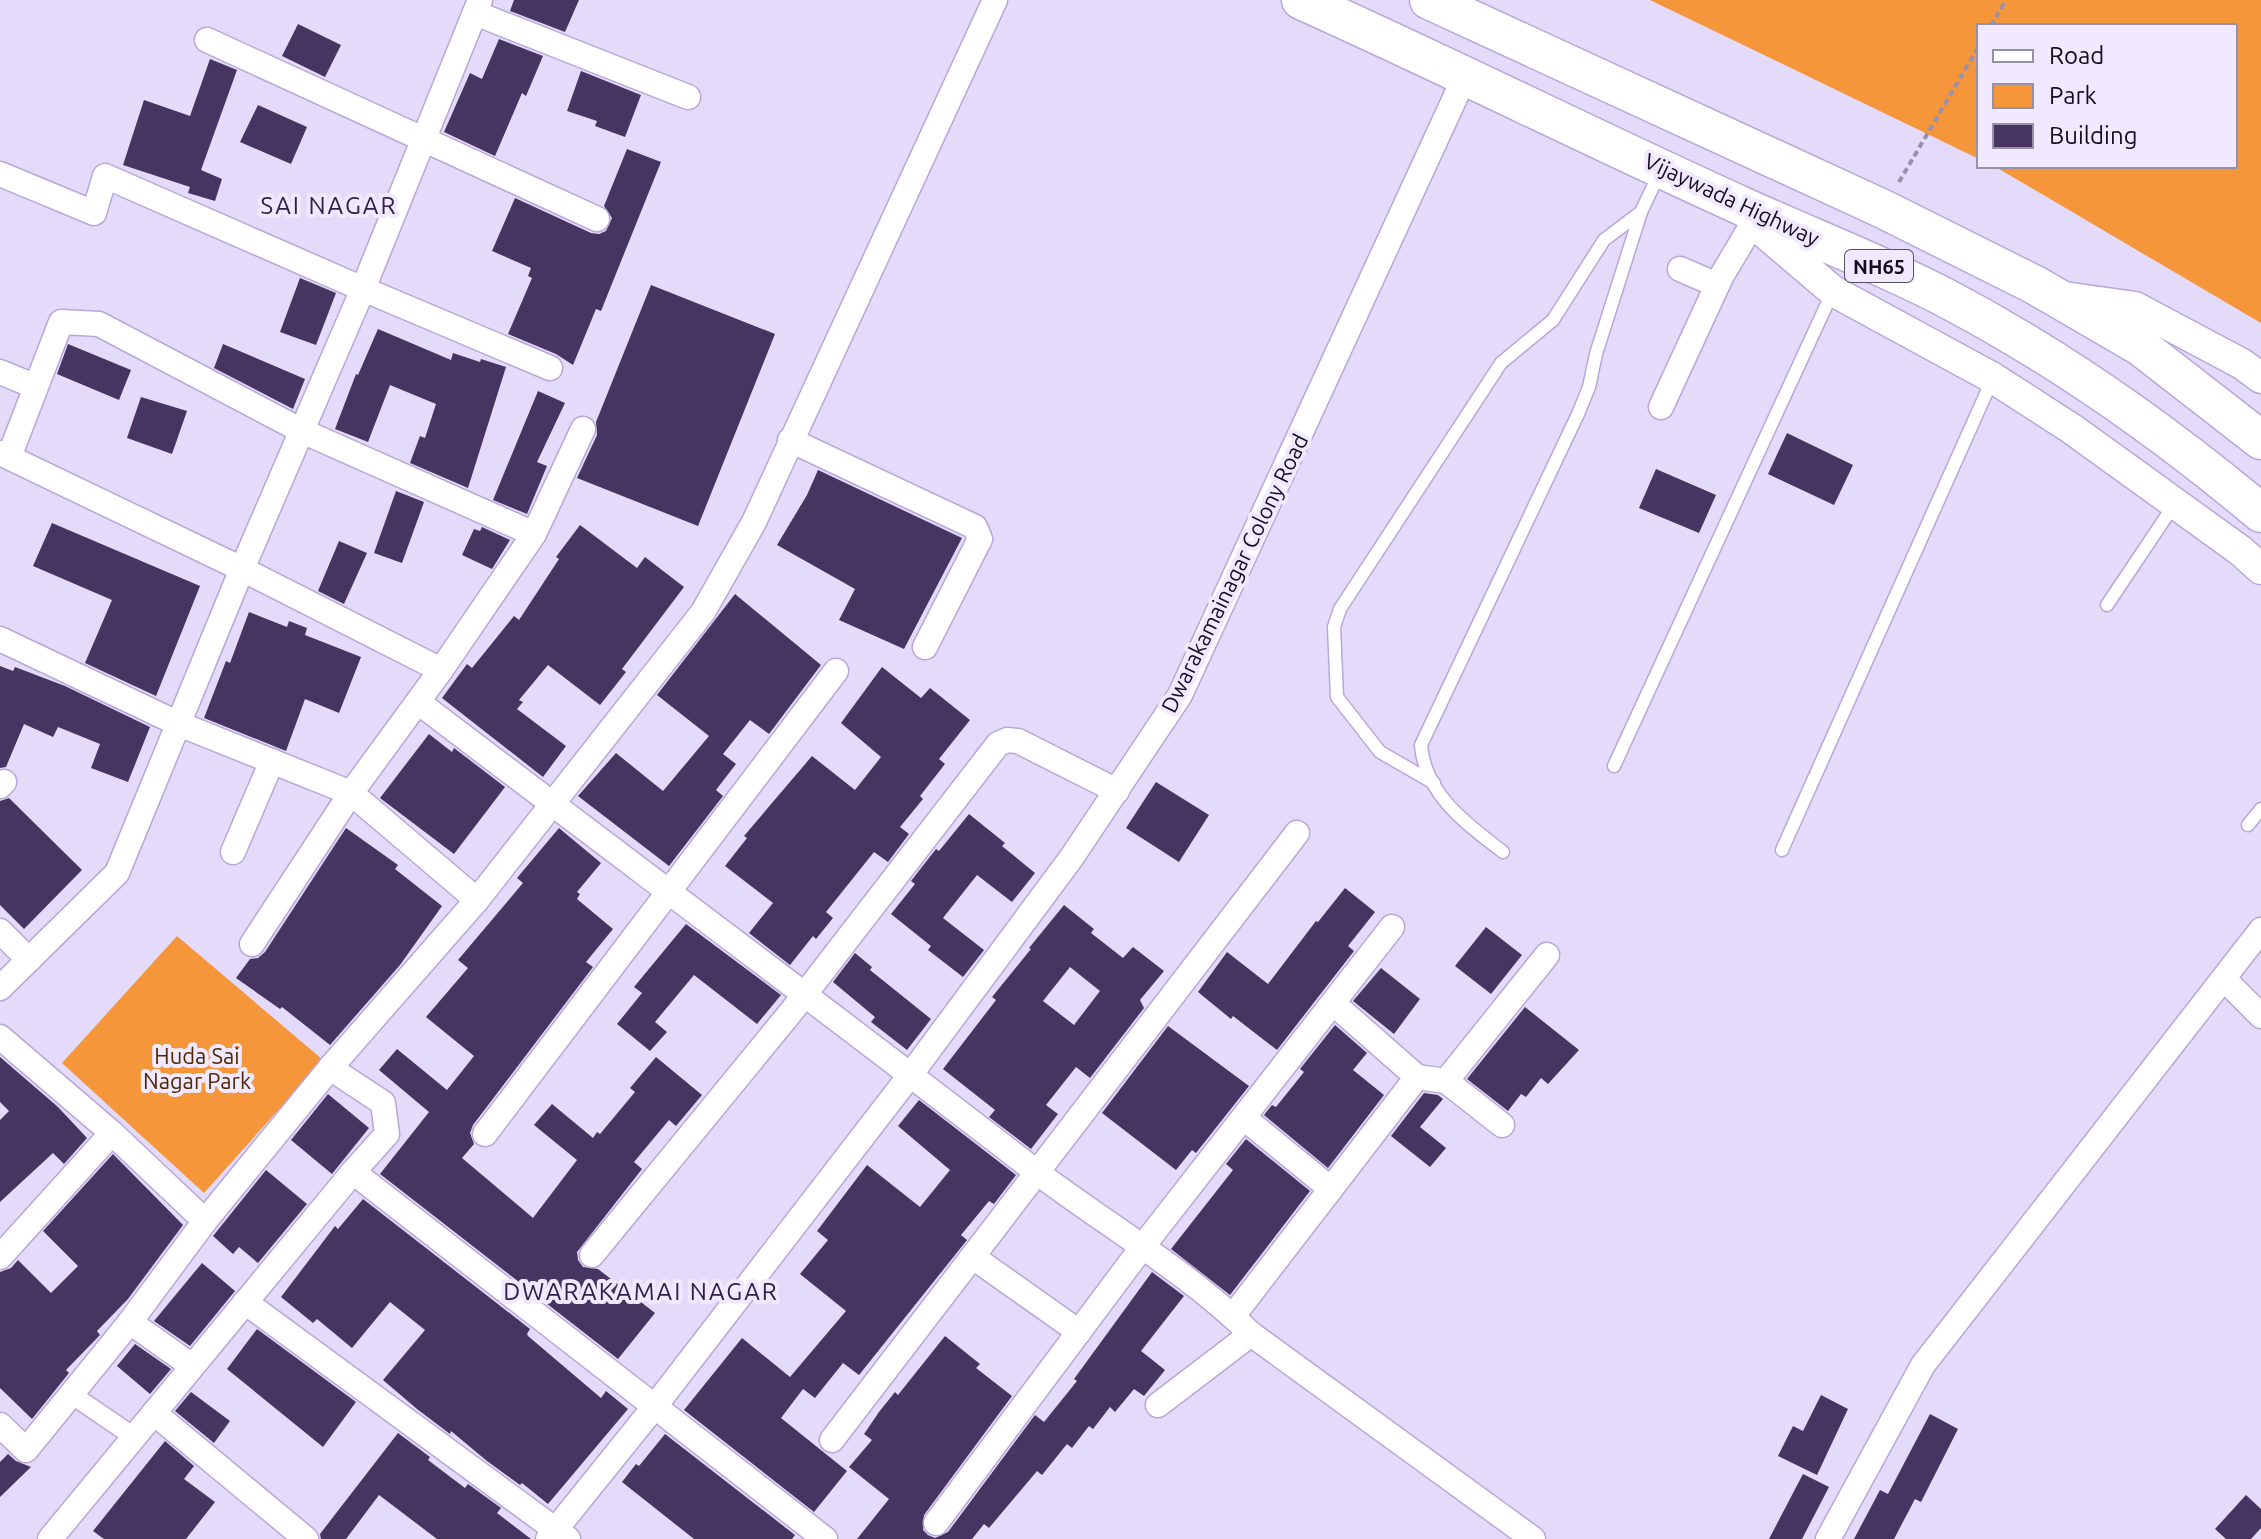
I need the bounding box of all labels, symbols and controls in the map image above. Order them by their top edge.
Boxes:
legend [1977,24,2237,168]
text: Road [2049,42,2104,69]
text: Park [2049,82,2097,109]
text: Building [2049,122,2137,149]
street label: Vijaywada Highway [1641,148,1824,251]
district label: SAI NAGAR [261,192,397,219]
road number: NH65 [1845,250,1913,282]
street label: Dwarakamainagar Colony Road [1156,430,1312,716]
park label: Huda Sai Nagar Park [143,1043,251,1093]
district label: DWARAKAMAI NAGAR [503,1278,779,1305]

